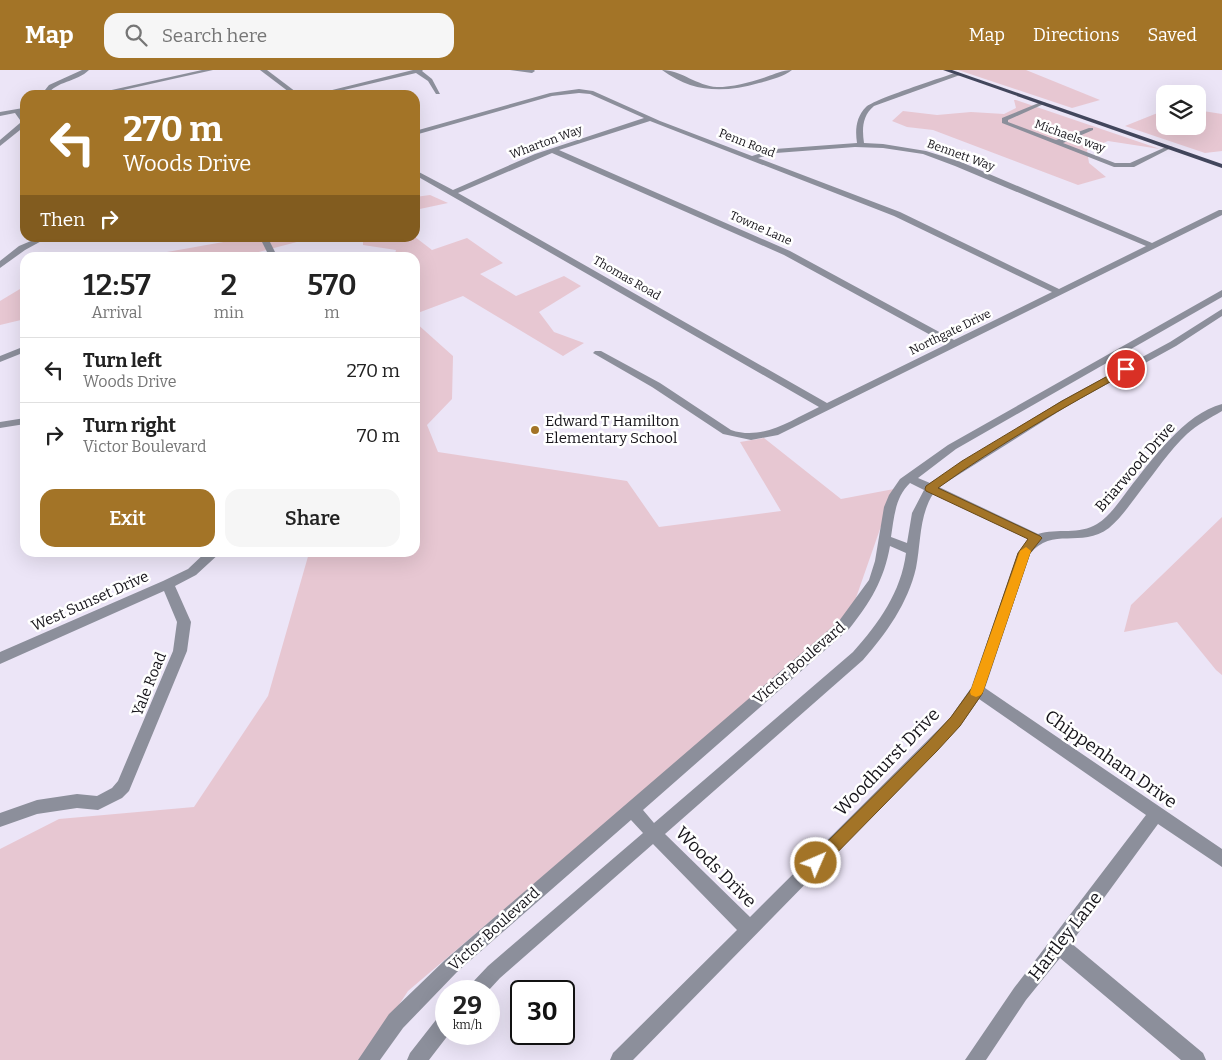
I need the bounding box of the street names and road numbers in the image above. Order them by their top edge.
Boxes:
street label: Michaels way [1033,117,1108,156]
street label: Wharton Way [508,122,585,162]
street label: Penn Road [717,126,777,160]
street label: Bennett Way [925,136,997,174]
street label: Towne Lane [728,208,794,248]
street label: Thomas Road [591,253,663,303]
street label: Northgate Drive [907,306,993,358]
street label: Briarwood Drive [1091,419,1179,515]
street label: West Sunset Drive [29,567,151,635]
street label: Victor Boulevard [749,618,849,708]
street label: Yale Road [128,649,170,719]
street label: Woodhurst Drive [830,703,944,821]
street label: Chippenham Drive [1041,705,1181,813]
street label: Woods Drive [671,822,761,912]
street label: Victor Boulevard [445,883,543,974]
street label: Hartley Lane [1023,887,1107,985]

